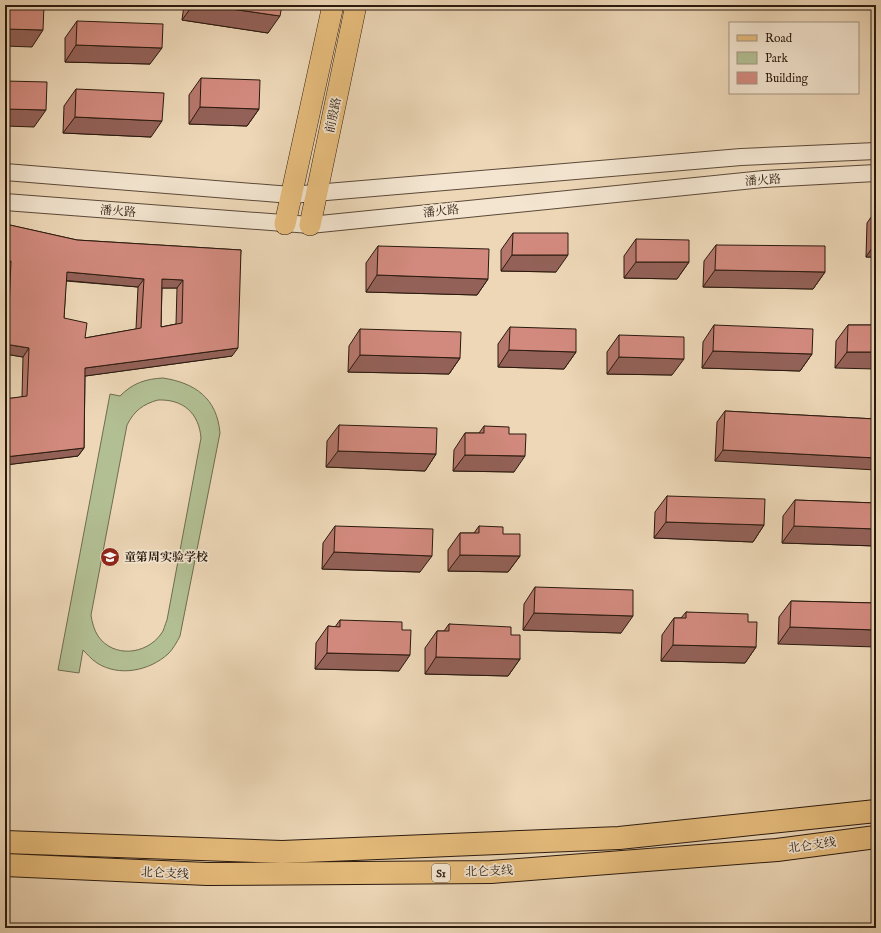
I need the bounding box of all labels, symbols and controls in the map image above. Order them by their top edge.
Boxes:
legend [729,22,859,94]
text: Road [765,31,793,46]
text: Park [765,51,788,66]
text: Building [765,71,809,86]
street label: 前殷路 [322,96,345,134]
street label: 潘火路 [745,172,782,189]
street label: 潘火路 [422,202,460,221]
street label: 潘火路 [99,203,136,220]
school or university icon: 童第周实验学校 [99,546,121,568]
place label: 童第周实验学校 [124,550,208,565]
street label: 北仑支线 [787,835,837,856]
street label: 北仑支线 [465,863,513,880]
road number: S1 [432,864,450,882]
street label: 北仑支线 [141,865,189,882]

